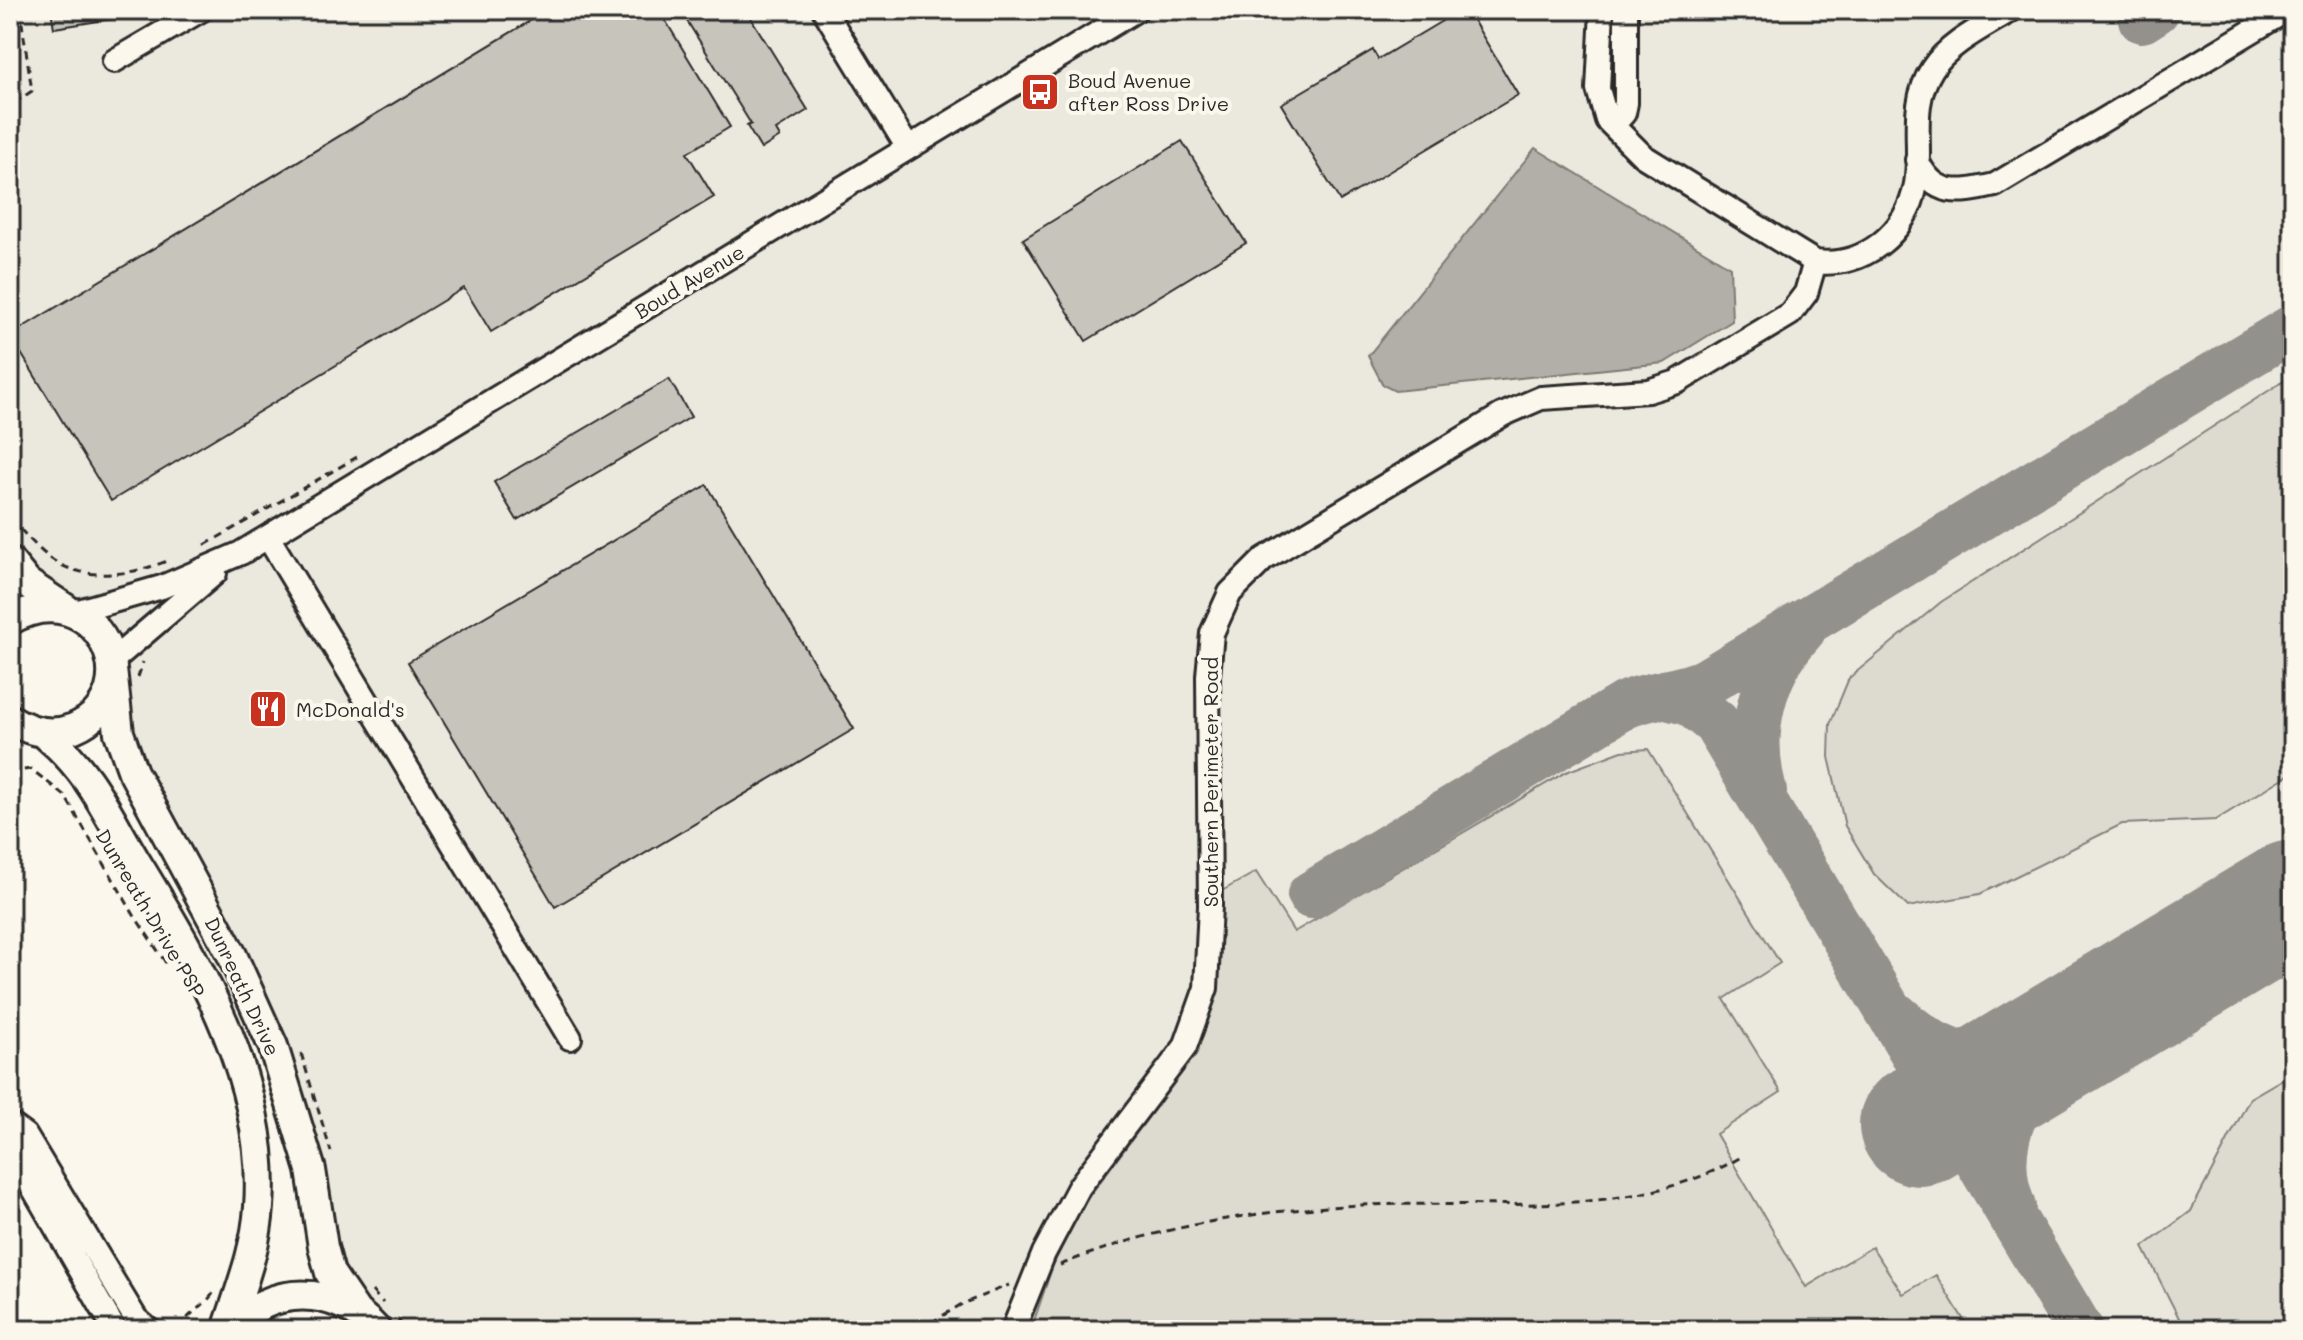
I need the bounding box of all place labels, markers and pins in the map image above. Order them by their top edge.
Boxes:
place label: Boud Avenue after Ross Drive [1068,67,1229,116]
bus stop icon: Boud Avenue after Ross Drive [1019,71,1061,113]
restaurant icon: McDonald's [247,688,289,730]
place label: McDonald's [296,696,405,722]

